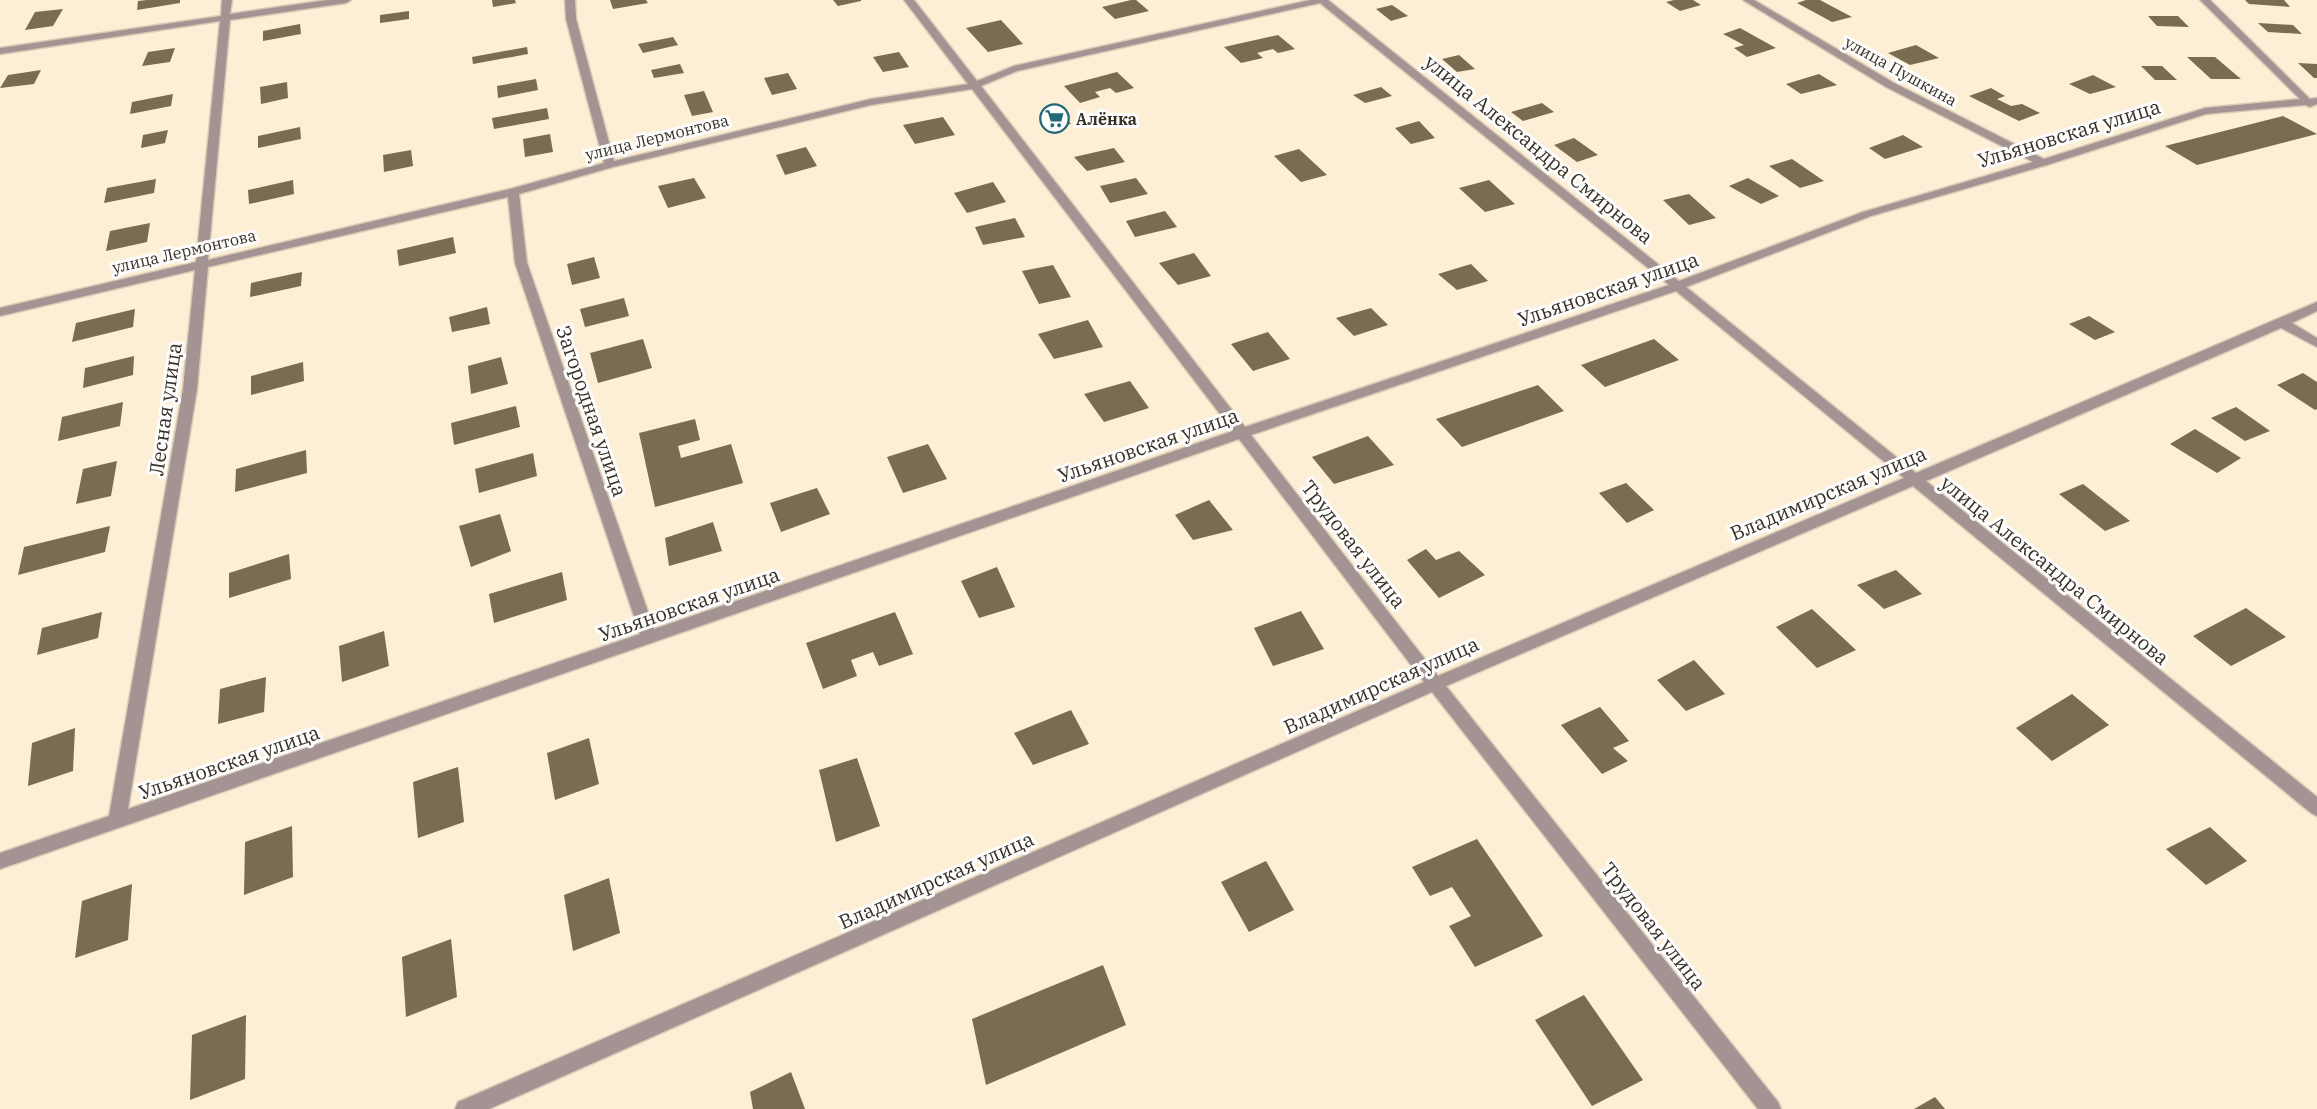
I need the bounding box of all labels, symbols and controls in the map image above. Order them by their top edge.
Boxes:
street label: улица Пушкина [1841,32,1961,110]
street label: улица Александра Смирнова [1419,48,1659,250]
street label: Ульяновская улица [1974,92,2164,174]
supermarket icon: Алёнка [1039,103,1071,135]
street label: улица Лермонтова [583,109,731,164]
place label: Алёнка [1076,109,1137,129]
street label: улица Лермонтова [110,225,258,277]
street label: Ульяновская улица [1514,245,1702,333]
street label: Загородная улица [550,322,634,500]
street label: Лесная улица [142,341,188,477]
street label: Ульяновская улица [1054,401,1242,489]
street label: Владимирская улица [1726,439,1930,547]
street label: улица Александра Смирнова [1935,469,2175,671]
street label: Трудовая улица [1295,474,1413,614]
street label: Ульяновская улица [595,560,783,648]
street label: Владимирская улица [1279,630,1483,740]
street label: Ульяновская улица [135,718,323,806]
street label: Владимирская улица [834,825,1038,935]
street label: Трудовая улица [1595,856,1713,996]

